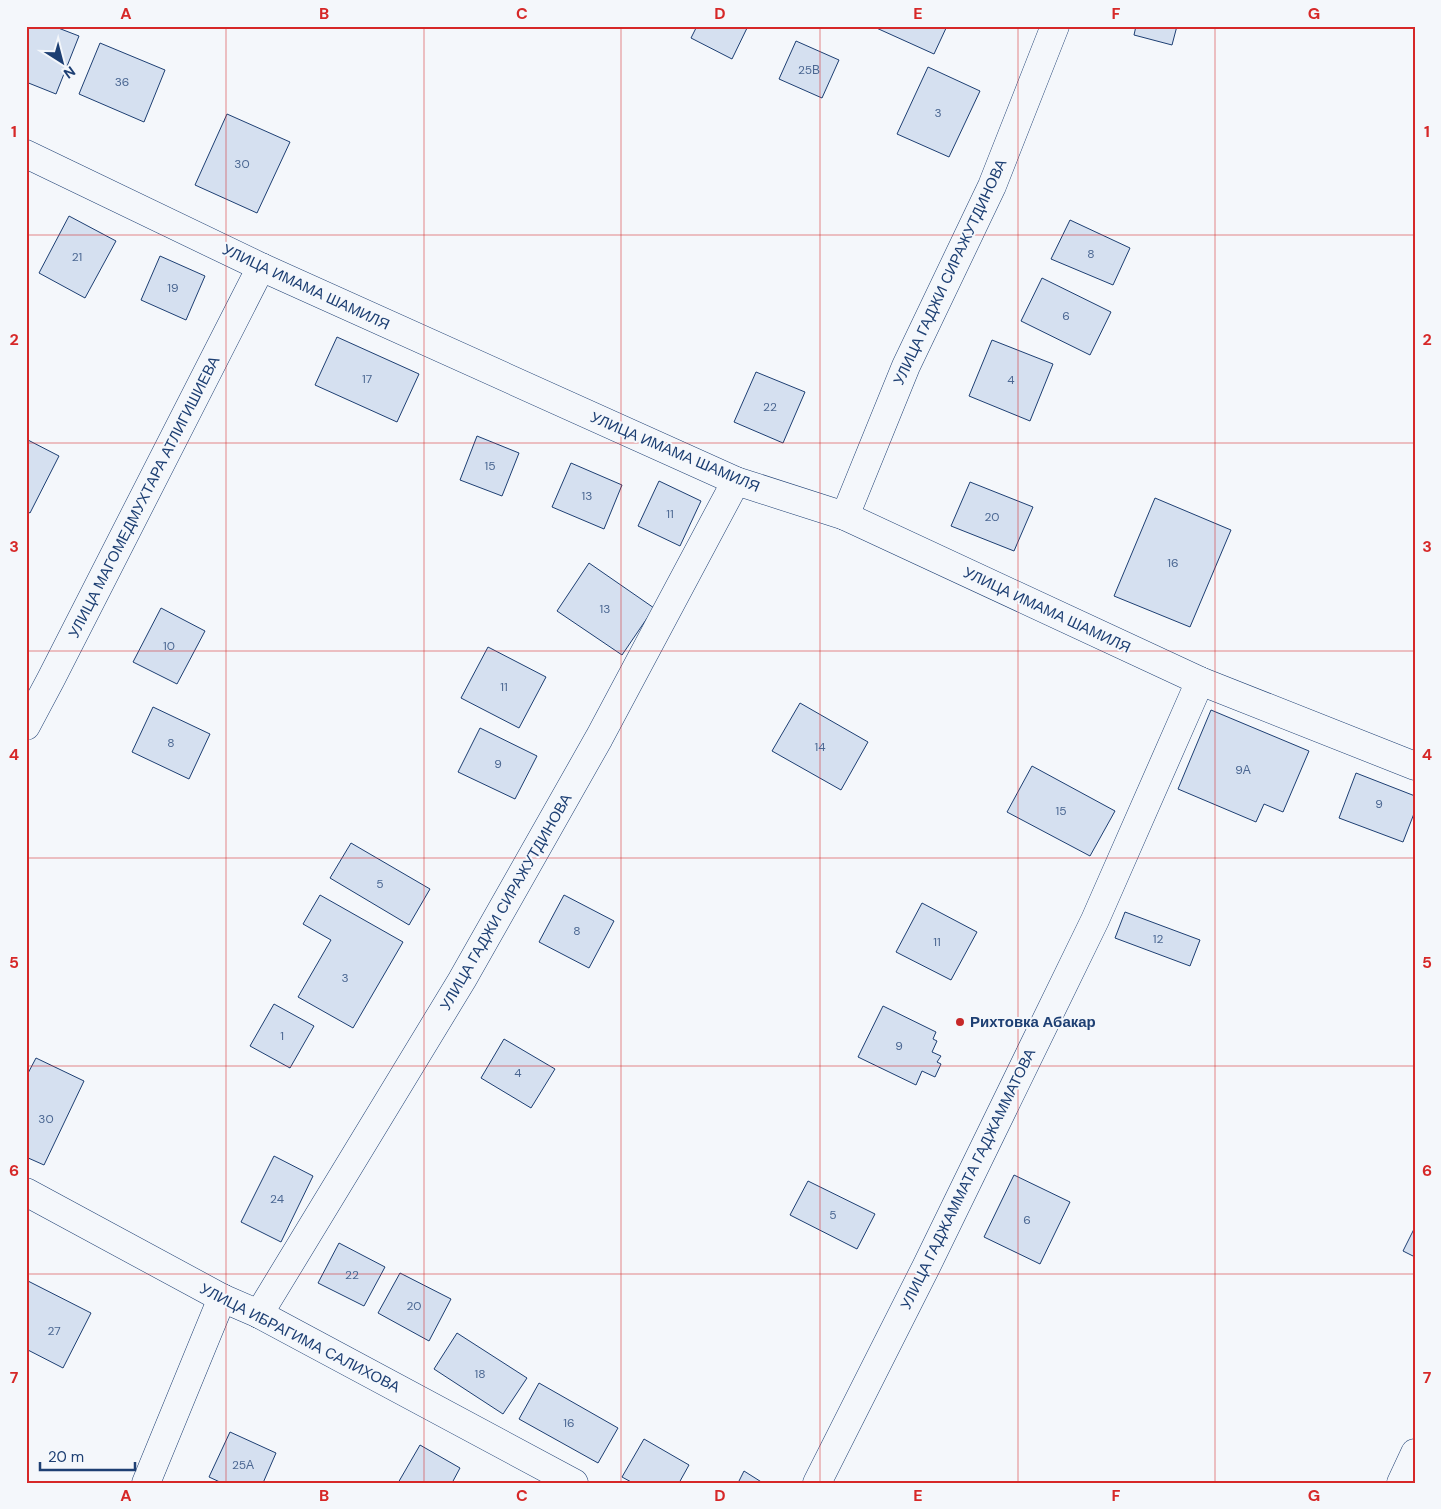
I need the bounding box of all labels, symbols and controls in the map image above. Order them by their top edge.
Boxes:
text: A [120,3,132,24]
text: B [319,3,329,24]
text: C [516,3,528,24]
text: D [714,3,726,24]
text: E [913,3,923,24]
text: F [1112,3,1121,24]
text: G [1308,3,1320,24]
north arrow [38,38,88,88]
text: N [60,62,79,83]
house number: 25В [798,62,820,78]
house number: 36 [115,74,129,90]
house number: 3 [934,105,942,121]
text: 1 [11,121,17,142]
text: 1 [1424,121,1430,142]
house number: 30 [234,156,250,172]
street label: УЛИЦА ГАДЖИ СИРАЖУТДИНОВА [889,156,1011,388]
street label: УЛИЦА ИМАМА ШАМИЛЯ [219,239,393,335]
house number: 8 [1087,246,1095,262]
house number: 21 [72,249,82,265]
house number: 19 [167,280,179,296]
house number: 6 [1062,308,1070,324]
text: 2 [9,329,19,350]
text: 2 [1422,329,1432,350]
street label: УЛИЦА МАГОМЕДМУХТАРА АТЛИГИШИЕВА [64,353,224,641]
house number: 17 [362,371,372,387]
house number: 4 [1007,372,1015,388]
house number: 22 [763,399,777,415]
street label: УЛИЦА ИМАМА ШАМИЛЯ [587,407,763,497]
house number: 15 [484,458,496,474]
house number: 13 [582,488,592,504]
house number: 11 [666,506,674,522]
house number: 20 [984,509,1000,525]
text: 3 [9,536,19,557]
text: 3 [1422,536,1432,557]
house number: 16 [1167,555,1179,571]
street label: УЛИЦА ИМАМА ШАМИЛЯ [960,562,1134,658]
house number: 13 [600,601,610,617]
house number: 10 [163,638,175,654]
house number: 11 [500,679,508,695]
house number: 8 [167,735,175,751]
house number: 14 [814,739,826,755]
text: 4 [9,744,19,765]
text: 4 [1422,744,1432,765]
house number: 9 [494,756,502,772]
house number: 9А [1235,762,1251,778]
street label: УЛИЦА ГАДЖИ СИРАЖУТДИНОВА [436,790,576,1014]
house number: 9 [1375,796,1383,812]
house number: 15 [1055,803,1067,819]
house number: 5 [376,876,384,892]
house number: 8 [573,923,581,939]
house number: 12 [1153,931,1163,947]
house number: 11 [933,934,941,950]
text: 5 [9,952,19,973]
text: 5 [1422,952,1432,973]
house number: 3 [341,970,349,986]
place label: Рихтовка Абакар [970,1012,1096,1032]
marker: Рихтовка Абакар [954,1016,966,1028]
house number: 1 [280,1028,284,1044]
house number: 9 [895,1038,903,1054]
street label: УЛИЦА ГАДЖАММАТА ГАДЖАММАТОВА [896,1045,1040,1313]
house number: 4 [514,1065,522,1081]
house number: 30 [38,1111,54,1127]
text: 6 [9,1160,19,1181]
text: 6 [1422,1160,1432,1181]
house number: 24 [270,1191,284,1207]
house number: 5 [829,1207,837,1223]
house number: 6 [1023,1212,1031,1228]
house number: 22 [345,1267,359,1283]
street label: УЛИЦА ИБРАГИМА САЛИХОВА [197,1279,403,1397]
house number: 20 [406,1298,422,1314]
house number: 27 [47,1323,61,1339]
house number: 18 [474,1366,486,1382]
text: 7 [10,1367,19,1388]
text: 7 [1423,1367,1432,1388]
house number: 16 [563,1415,575,1431]
scale bar [40,1439,135,1471]
text: 20 m [48,1447,84,1467]
house number: 25А [232,1457,254,1473]
text: A [120,1485,132,1506]
text: B [319,1485,329,1506]
text: C [516,1485,528,1506]
text: D [714,1485,726,1506]
text: E [913,1485,923,1506]
text: F [1112,1485,1121,1506]
text: G [1308,1485,1320,1506]

